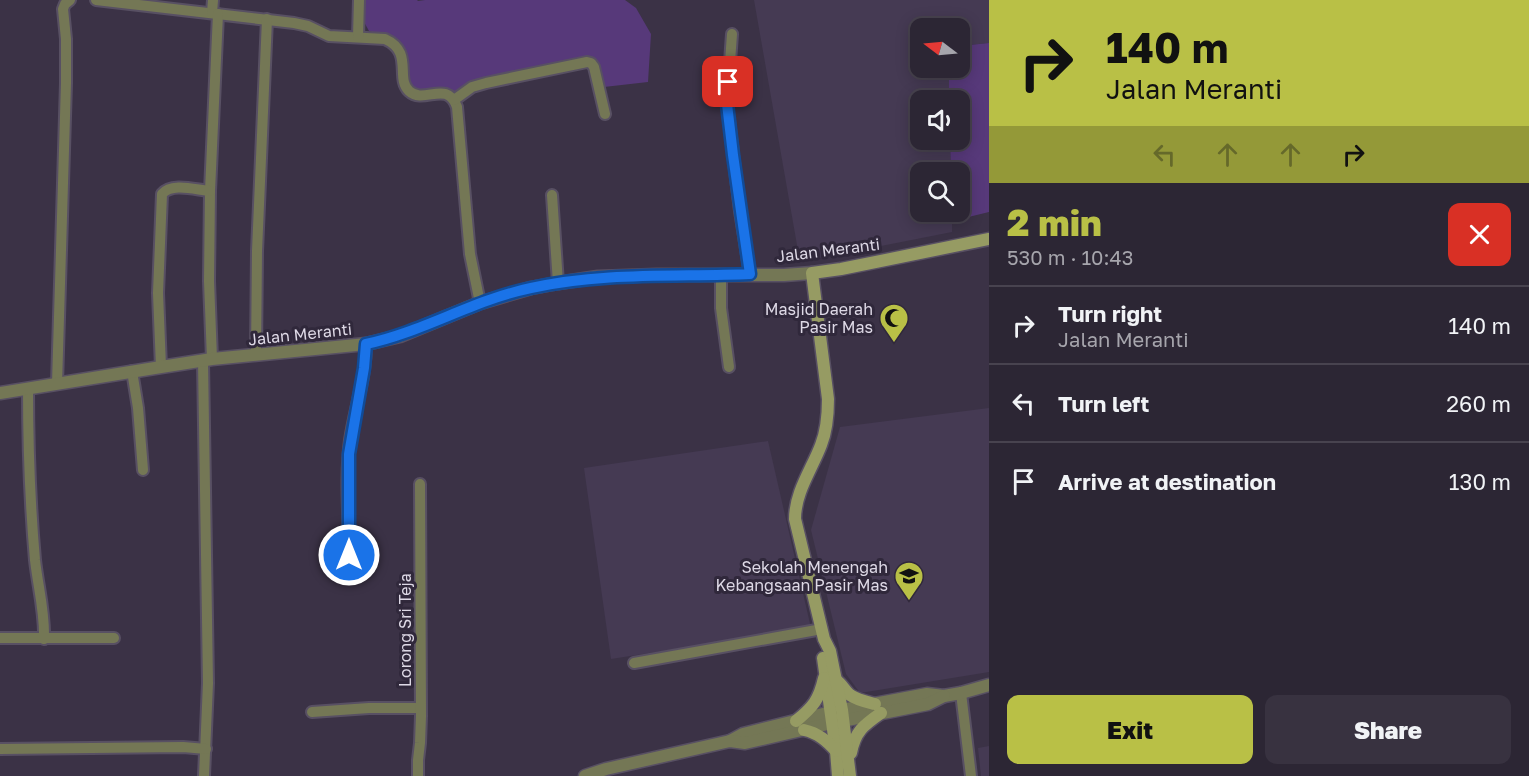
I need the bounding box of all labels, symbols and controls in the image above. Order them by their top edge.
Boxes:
north arrow [910,18,970,78]
map controls [910,18,970,222]
text: 140 m [1106,22,1228,72]
icon: right [1007,24,1085,102]
pin [702,56,753,107]
icon: arrive [711,65,744,98]
text: Jalan Meranti [1106,73,1282,105]
button: sound [910,90,970,150]
icon: left [1148,138,1181,171]
icon: ahead [1211,138,1244,171]
icon: ahead [1274,138,1307,171]
icon: right [1337,138,1370,171]
button: search [910,162,970,222]
text: 2 min [1007,201,1102,244]
button: close [1448,203,1511,266]
street label: Jalan Meranti [775,234,881,266]
text: 530 m · 10:43 [1007,245,1133,269]
place label: Masjid Daerah Pasir Mas [765,299,873,337]
text: Turn right [1058,300,1162,327]
mosque icon: Masjid Daerah Pasir Mas [878,302,910,344]
icon: right [1007,309,1040,342]
text: 140 m [1448,312,1511,339]
street label: Jalan Meranti [247,319,353,349]
text: Jalan Meranti [1058,327,1189,351]
icon: left [1007,387,1040,420]
text: Turn left [1058,390,1149,417]
text: 260 m [1446,390,1511,417]
icon: arrive [1007,465,1040,498]
text: Arrive at destination [1058,468,1276,495]
text: 130 m [1449,468,1511,495]
position arrow [317,523,381,587]
place label: Sekolah Menengah Kebangsaan Pasir Mas [715,557,888,595]
school or university icon: Sekolah Menengah Kebangsaan Pasir Mas [893,560,925,602]
street label: Lorong Sri Teja [395,573,415,687]
button: Exit [1007,695,1253,764]
button: Share [1265,695,1511,764]

